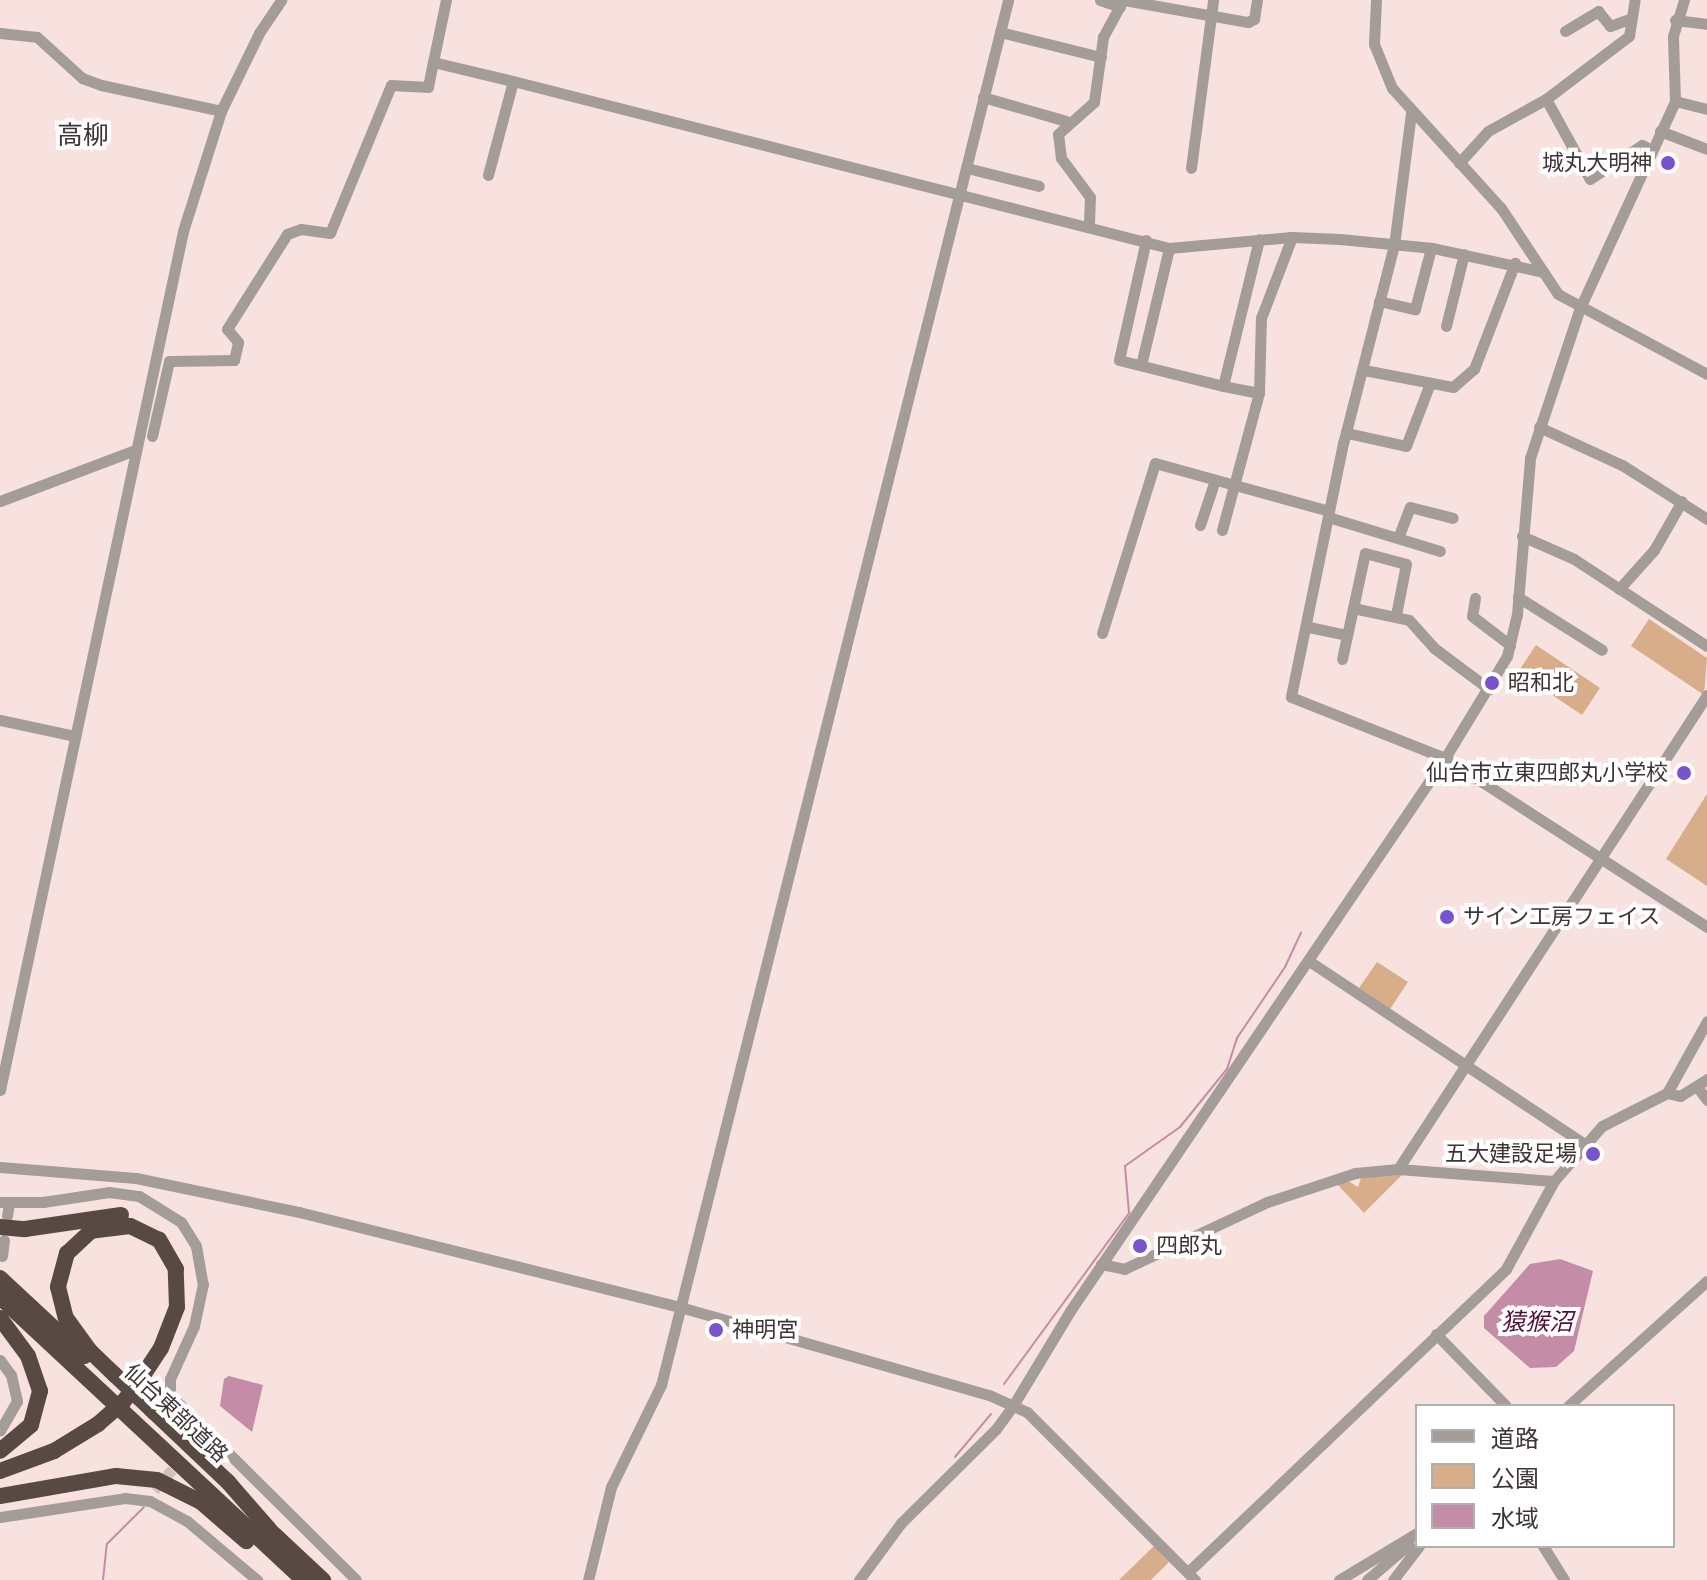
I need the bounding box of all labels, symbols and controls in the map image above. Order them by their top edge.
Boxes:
district label: 高柳 [57,120,109,152]
place label: 城丸大明神 [1542,150,1652,176]
marker: 城丸大明神 [1659,154,1677,172]
place label: 昭和北 [1508,670,1574,696]
marker: 昭和北 [1483,674,1501,692]
place label: 仙台市立東四郎丸小学校 [1426,760,1668,786]
marker: 仙台市立東四郎丸小学校 [1675,764,1693,782]
place label: サイン工房フェイス [1463,904,1661,930]
marker: サイン工房フェイス [1438,908,1456,926]
place label: 五大建設足場 [1445,1141,1577,1167]
marker: 五大建設足場 [1584,1145,1602,1163]
place label: 四郎丸 [1156,1233,1222,1259]
marker: 四郎丸 [1131,1237,1149,1255]
water label: 猿猴沼 [1501,1308,1573,1336]
place label: 神明宮 [732,1317,798,1343]
marker: 神明宮 [707,1321,725,1339]
street label: 仙台東部道路 [119,1358,233,1468]
legend [1415,1404,1675,1548]
text: 道路 [1491,1424,1539,1453]
text: 公園 [1491,1464,1539,1493]
text: 水域 [1491,1504,1539,1533]

